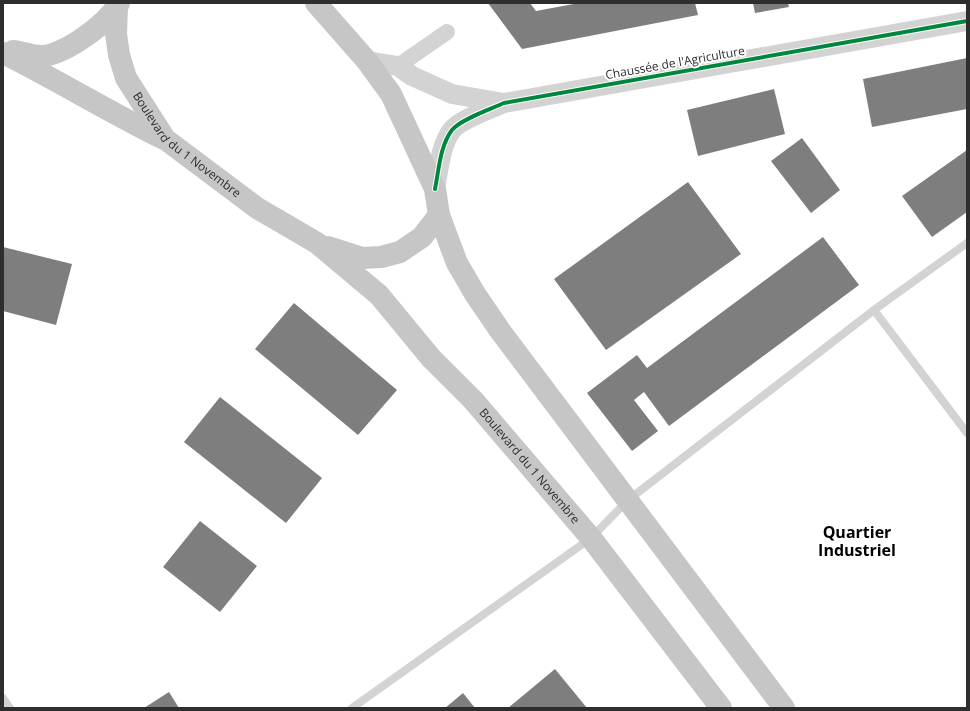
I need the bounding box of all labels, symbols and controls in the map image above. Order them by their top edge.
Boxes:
street label: Chaussée de l'Agriculture [604,42,746,83]
street label: Boulevard du 1 Novembre [129,88,245,201]
street label: Boulevard du 1 Novembre [476,404,584,527]
district label: Quartier Industriel [818,521,896,561]

